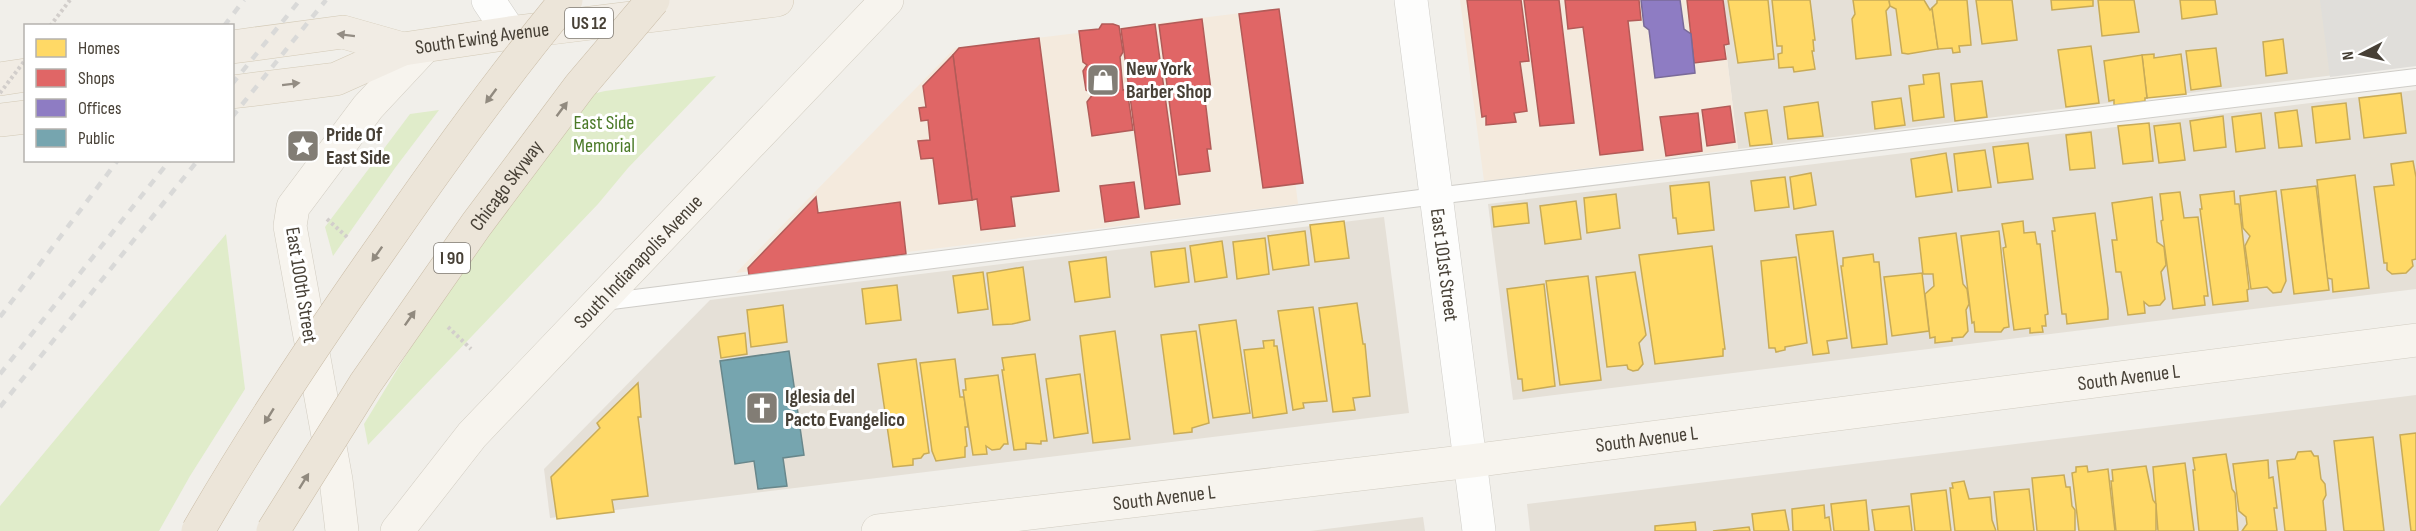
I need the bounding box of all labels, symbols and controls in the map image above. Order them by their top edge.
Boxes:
road number: US 12 [565,8,613,38]
street label: South Ewing Avenue [414,17,550,60]
legend [24,24,234,162]
north arrow [2332,24,2392,84]
one-way arrow [336,30,355,39]
text: Homes [78,38,120,59]
text: N [2339,50,2359,61]
place label: New York Barber Shop [1126,57,1212,104]
shop icon: New York Barber Shop [1085,62,1121,98]
text: Shops [78,68,115,89]
one-way arrow [281,80,300,89]
one-way arrow [485,88,498,104]
text: Offices [78,98,121,119]
one-way arrow [556,102,568,118]
park label: East Side Memorial [573,111,635,158]
place label: Pride Of East Side [326,123,390,170]
text: Public [78,128,115,149]
place icon: Pride Of East Side [285,128,321,164]
street label: Chicago Skyway [465,136,548,236]
street label: South Indianapolis Avenue [569,190,708,334]
street label: East 101st Street [1425,207,1463,323]
street label: East 100th Street [280,226,322,345]
road number: I 90 [434,243,470,273]
one-way arrow [372,246,383,262]
one-way arrow [404,310,415,326]
street label: South Avenue L [2076,359,2182,396]
place label: Iglesia del Pacto Evangelico [785,385,905,432]
church icon: Iglesia del Pacto Evangelico [744,390,780,426]
one-way arrow [263,408,274,424]
street label: South Avenue L [1594,421,1700,458]
one-way arrow [298,473,309,489]
street label: South Avenue L [1112,480,1217,516]

